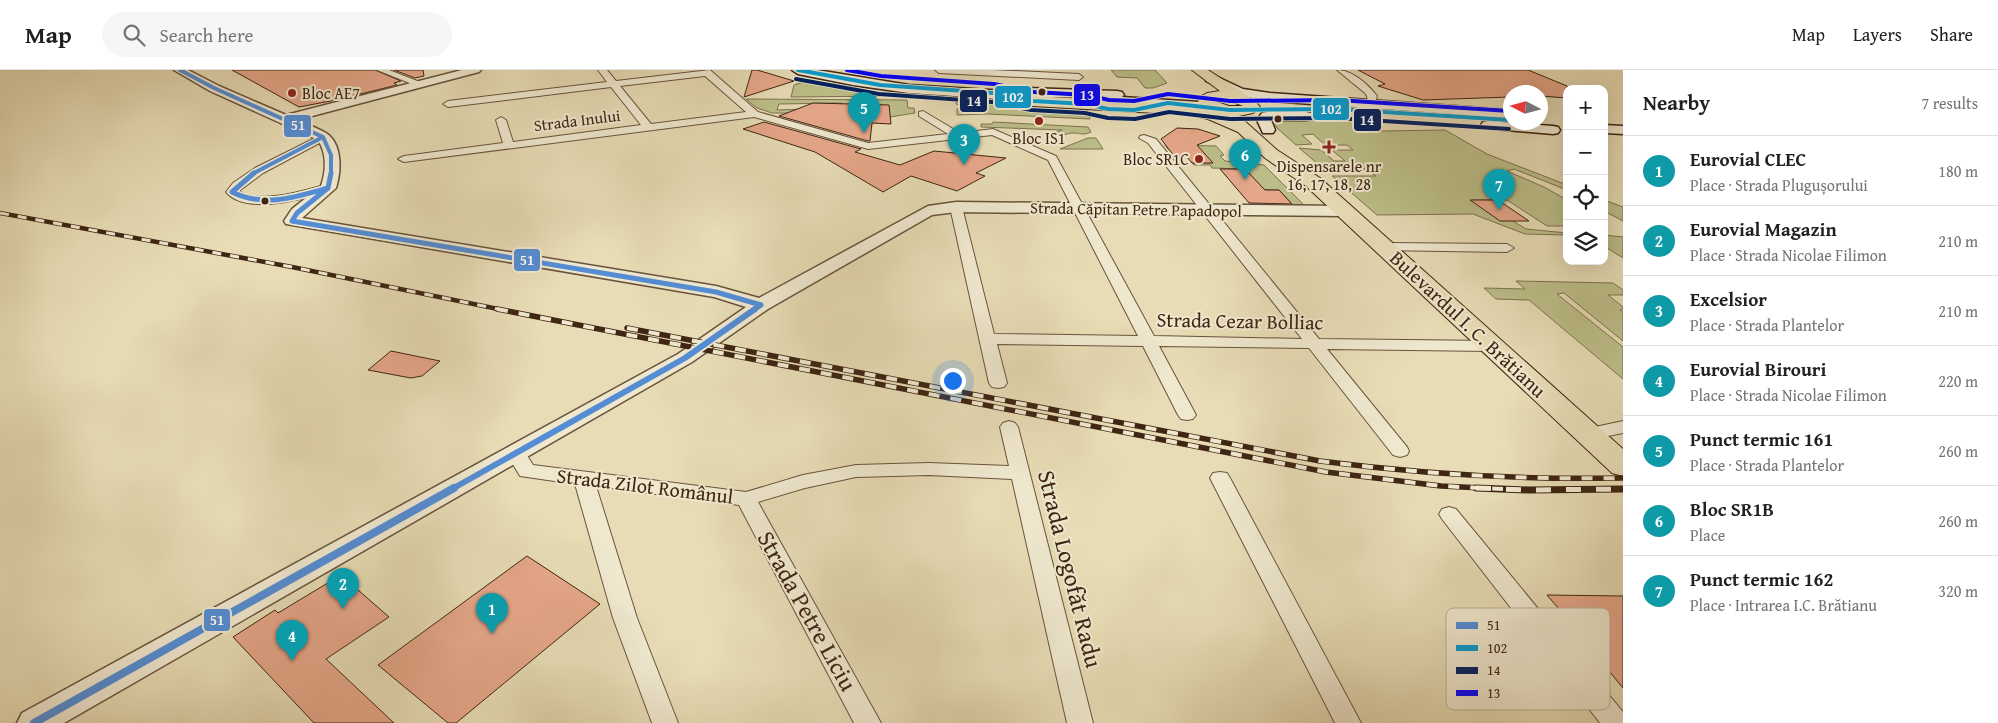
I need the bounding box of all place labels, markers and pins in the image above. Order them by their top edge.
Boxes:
place label: Bloc AE7 [302,81,360,105]
marker: Bloc AE7 [286,87,298,99]
unlabelled marker [1037,87,1047,97]
pin: 5 [848,92,880,133]
unlabelled marker [1273,114,1283,124]
marker: Bloc IS1 [1033,115,1045,127]
pin: 3 [948,124,980,165]
place label: Bloc IS1 [1013,126,1065,150]
pin: 6 [1229,139,1261,180]
marker: Dispensarele nr 16, 17, 18, 28 [1322,140,1336,154]
place label: Bloc SR1C [1123,147,1189,171]
marker: Bloc SR1C [1193,153,1205,165]
place label: Dispensarele nr 16, 17, 18, 28 [1277,154,1382,196]
pin: 7 [1483,169,1515,210]
unlabelled marker [260,196,270,206]
pin: 2 [327,568,359,609]
pin: 1 [476,593,508,634]
pin: 4 [276,620,308,661]

